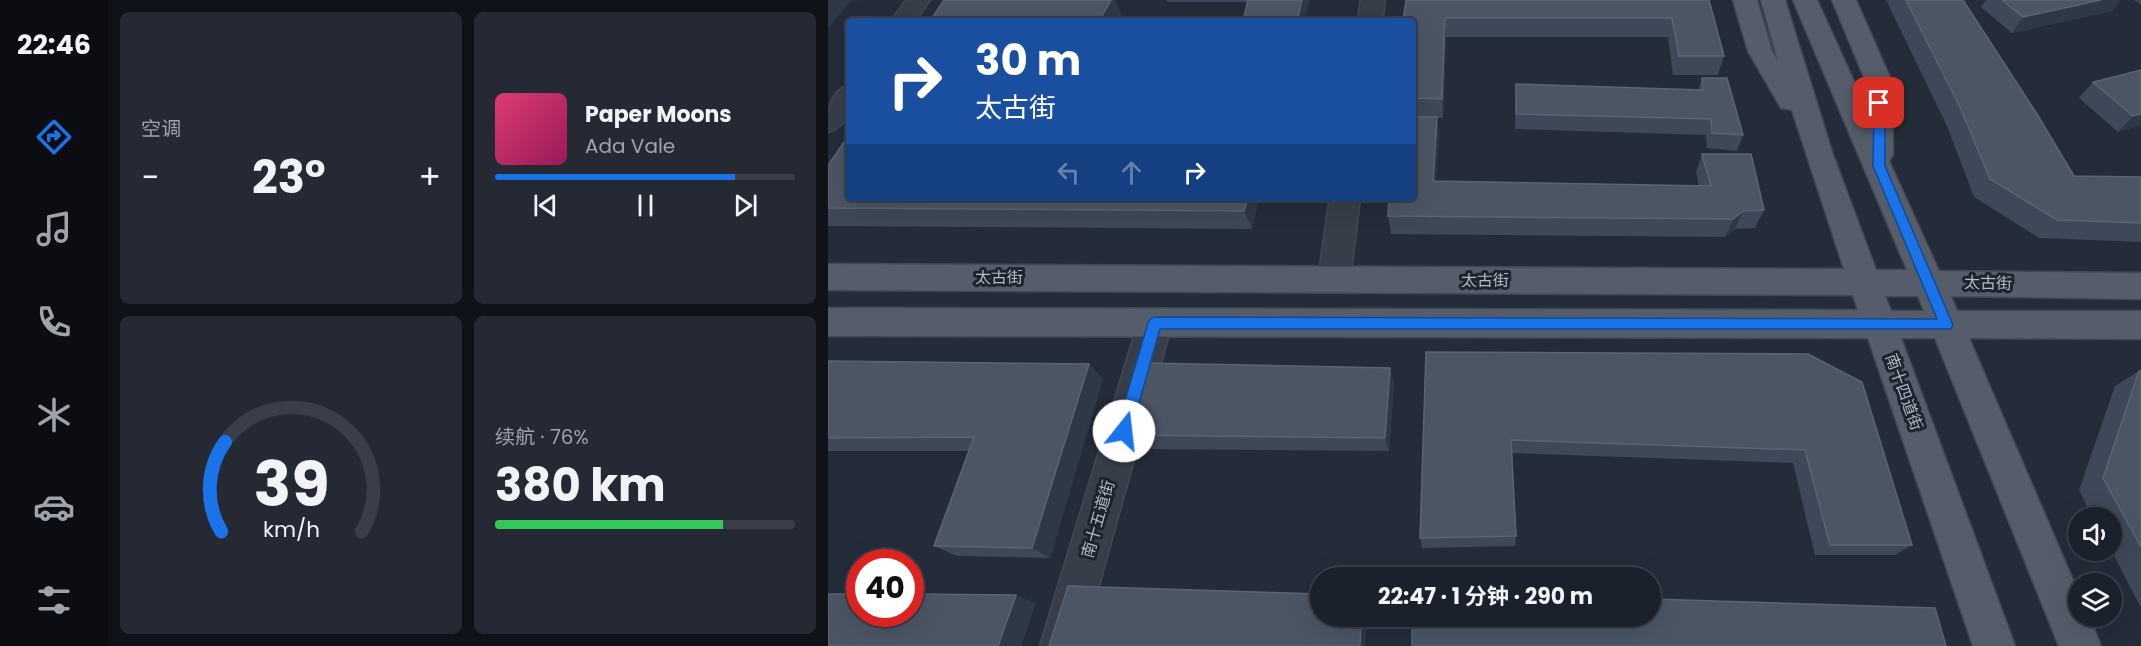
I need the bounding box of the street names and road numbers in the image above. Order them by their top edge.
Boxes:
street label: 太古街 [975,266,1023,289]
street label: 太古街 [1461,269,1509,292]
street label: 太古街 [1964,271,2012,295]
street label: 南十四道街 [1880,350,1928,434]
street label: 南十五道街 [1076,477,1120,561]

